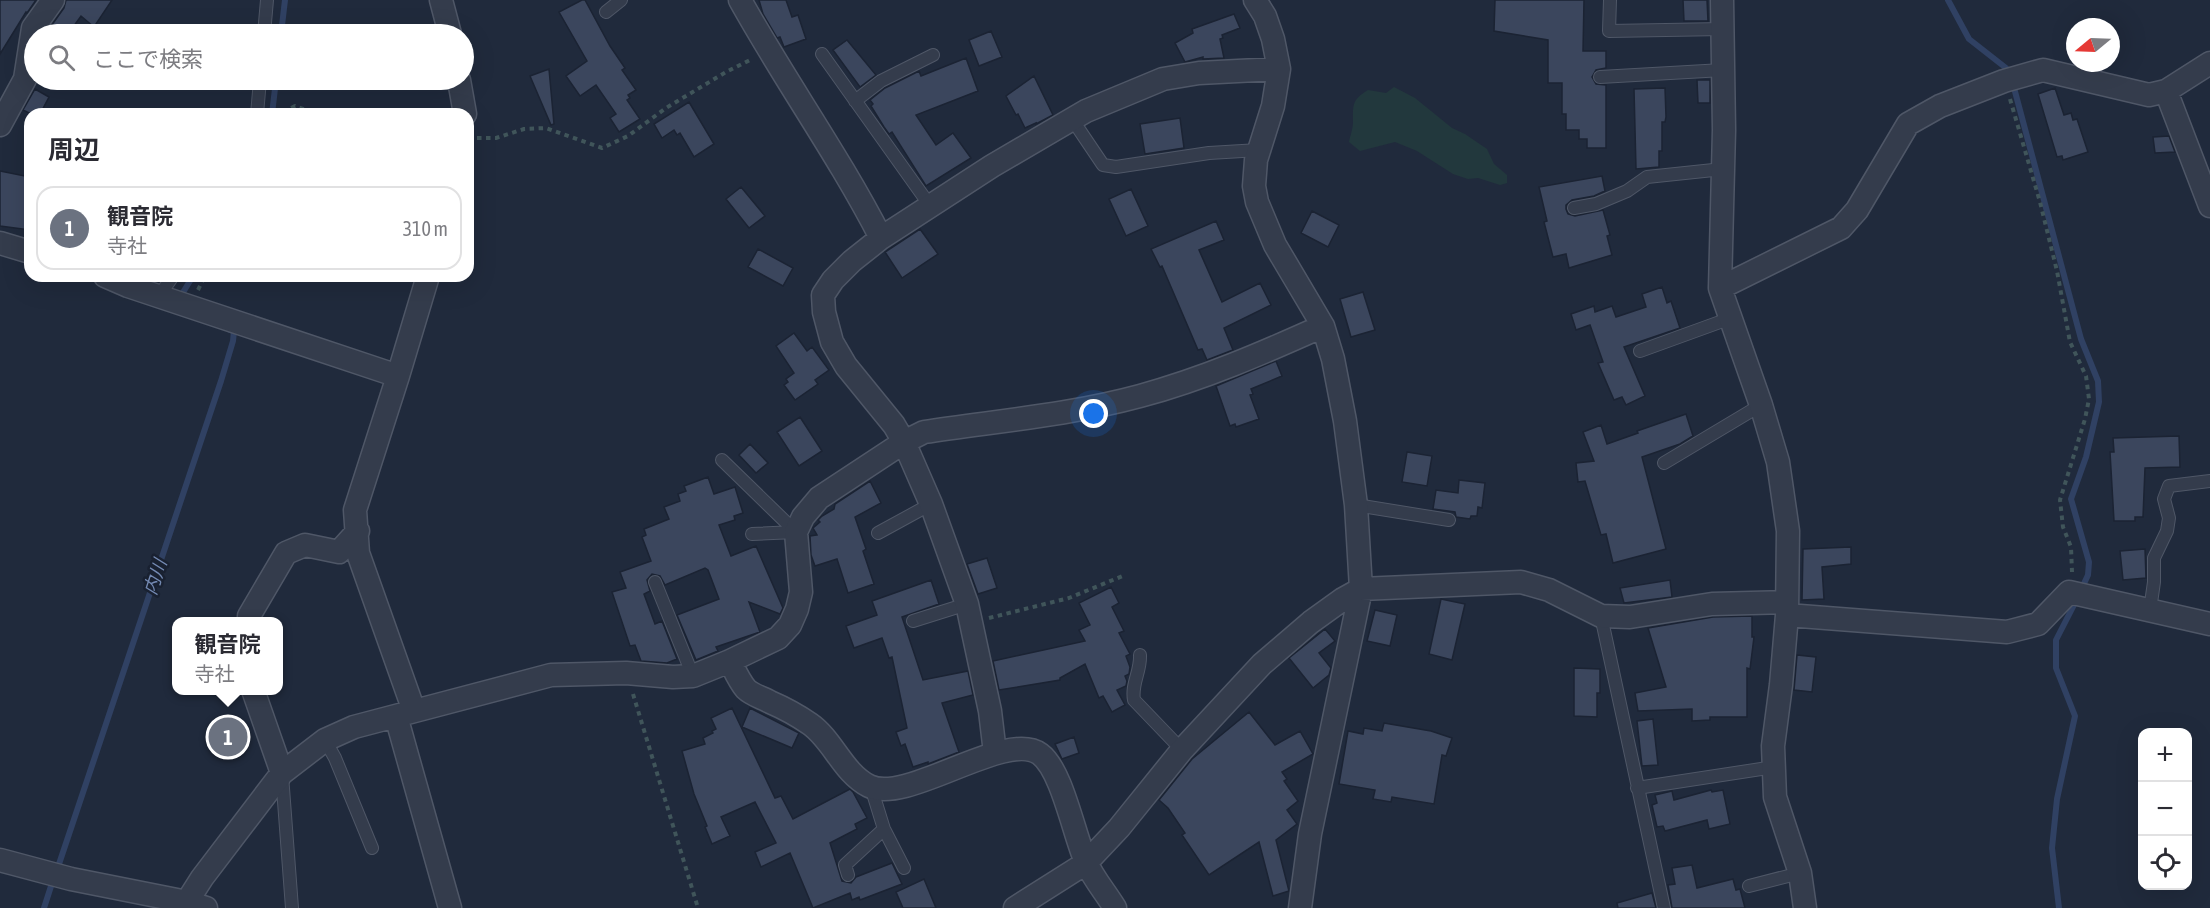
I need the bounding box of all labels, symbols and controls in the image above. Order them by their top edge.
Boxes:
north arrow [2066,18,2120,72]
search box [24,24,474,90]
icon: search [45,41,78,74]
text: ここで検索 [93,46,203,72]
text: 周辺 [48,135,100,165]
text: 観音院 [107,203,173,229]
text: 1 [65,217,74,240]
text: 310 m [403,217,448,240]
text: 寺社 [107,234,147,257]
your location [1079,399,1108,428]
water label: 内川 [139,555,171,597]
popup [172,617,283,695]
text: 観音院 [194,631,261,657]
text: 寺社 [194,662,234,685]
pin: 1 [208,714,248,760]
map controls [2138,728,2192,890]
button: + [2138,728,2192,782]
button: − [2138,782,2192,836]
button: locate [2138,836,2192,890]

